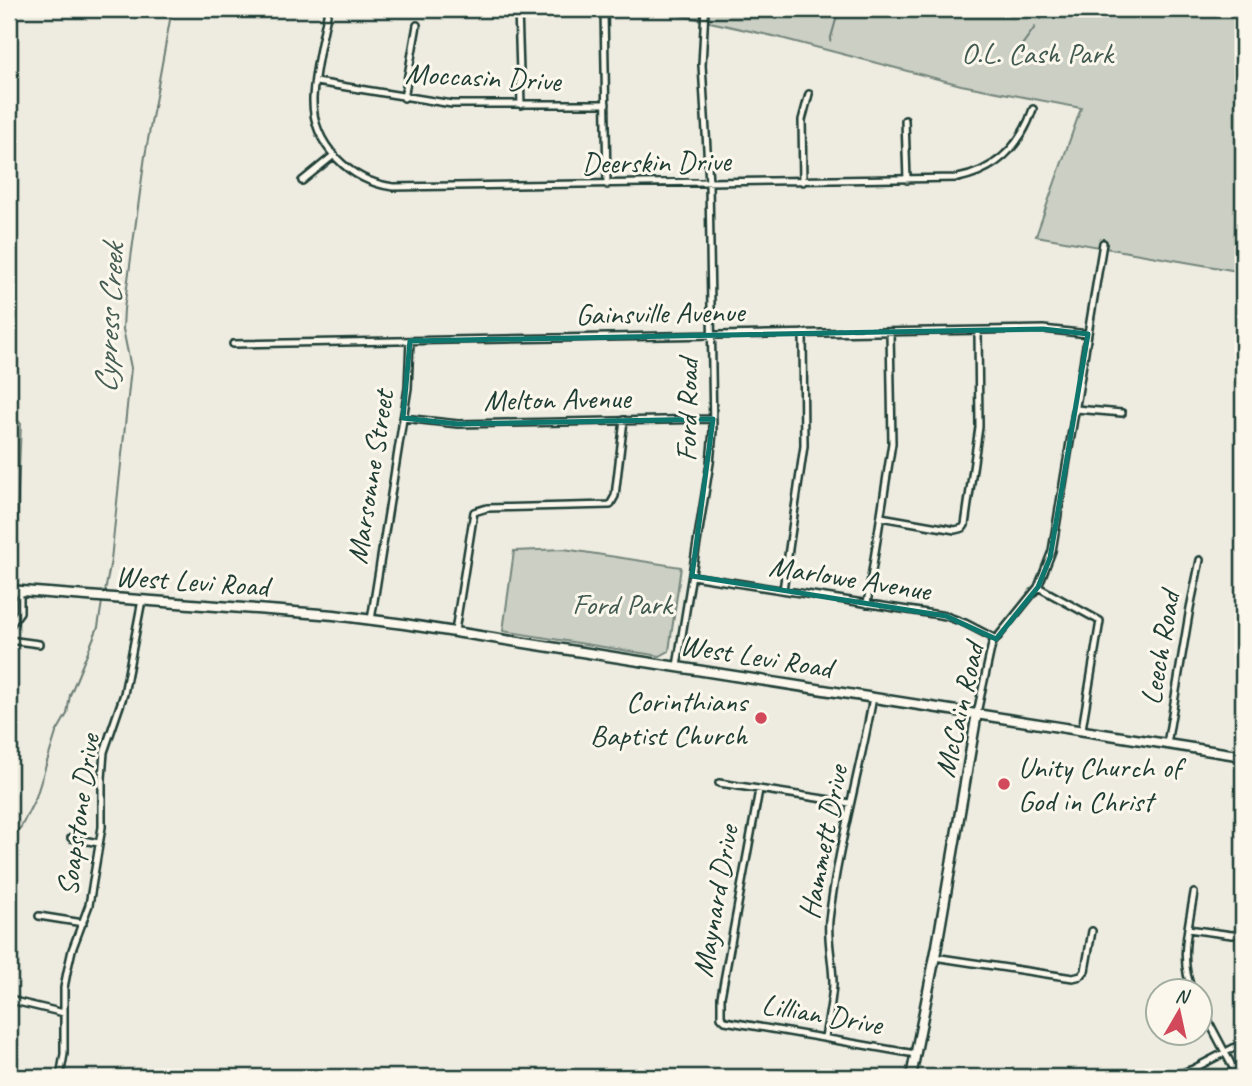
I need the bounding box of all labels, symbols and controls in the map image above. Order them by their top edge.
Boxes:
park label: O.L. Cash Park [961,34,1115,72]
street label: Moccasin Drive [404,54,564,100]
street label: Deerskin Drive [581,142,733,182]
water label: Cypress Creek [85,238,134,394]
street label: Gainsville Avenue [575,292,747,333]
street label: Ford Road [667,354,707,462]
street label: Melton Avenue [483,379,633,419]
street label: Marsonne Street [338,385,403,566]
street label: Marlowe Avenue [767,547,936,610]
street label: West Levi Road [114,557,274,606]
street label: Leech Road [1131,584,1189,708]
park label: Ford Park [572,585,674,623]
street label: West Levi Road [677,625,839,687]
street label: McCain Road [925,635,994,781]
place label: Corinthians Baptist Church [590,682,750,754]
marker: Corinthians Baptist Church [753,710,769,726]
street label: Soapstone Drive [48,729,108,898]
place label: Unity Church of God in Christ [1018,748,1187,820]
street label: Hammett Drive [790,760,857,922]
marker: Unity Church of God in Christ [996,776,1012,792]
street label: Maynard Drive [683,820,747,980]
north arrow [1144,978,1214,1048]
text: N [1174,983,1192,1009]
street label: Lillian Drive [759,985,887,1044]

